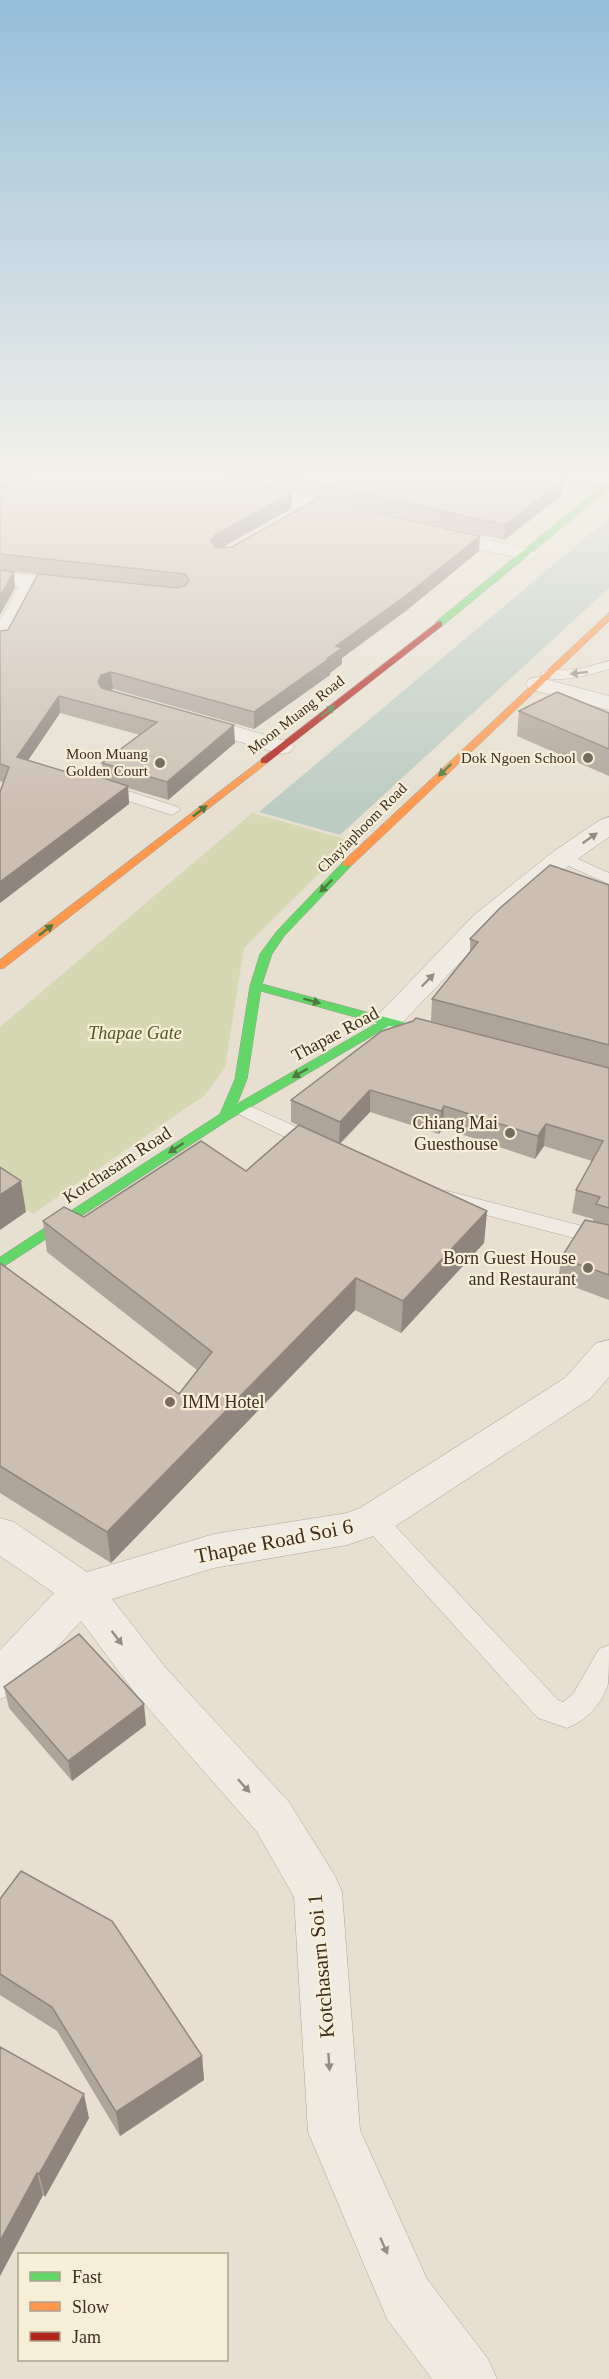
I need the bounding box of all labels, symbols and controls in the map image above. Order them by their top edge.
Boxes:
one-way arrow [569,668,588,678]
street label: Moon Muang Road [245,672,348,757]
one-way arrow [320,705,336,718]
place label: Moon Muang Golden Court [66,746,149,779]
place label: Dok Ngoen School [461,750,576,766]
marker: Dok Ngoen School [581,751,595,765]
marker: Moon Muang Golden Court [153,756,167,770]
one-way arrow [437,763,452,777]
street label: Chayiaphoom Road [314,780,410,876]
one-way arrow [193,805,208,817]
one-way arrow [581,832,597,844]
one-way arrow [319,879,333,894]
one-way arrow [38,924,54,936]
one-way arrow [421,973,435,988]
one-way arrow [303,997,322,1007]
street label: Thapae Road [288,1003,382,1065]
park label: Thapae Gate [88,1023,182,1043]
one-way arrow [291,1068,308,1078]
place label: Chiang Mai Guesthouse [413,1113,498,1154]
street label: Kotchasarn Road [59,1123,175,1207]
marker: Chiang Mai Guesthouse [503,1126,517,1140]
one-way arrow [168,1142,184,1153]
place label: Born Guest House and Restaurant [443,1248,576,1289]
marker: Born Guest House and Restaurant [581,1261,595,1275]
place label: IMM Hotel [182,1392,265,1412]
marker: IMM Hotel [163,1395,177,1409]
street label: Thapae Road Soi 6 [193,1514,355,1568]
one-way arrow [111,1629,123,1645]
one-way arrow [237,1778,251,1793]
street label: Kotchasarn Soi 1 [303,1893,339,2039]
one-way arrow [325,2052,334,2071]
one-way arrow [380,2237,389,2255]
legend [18,2253,228,2361]
text: Fast [72,2267,102,2287]
text: Slow [72,2297,109,2317]
text: Jam [72,2327,101,2347]

